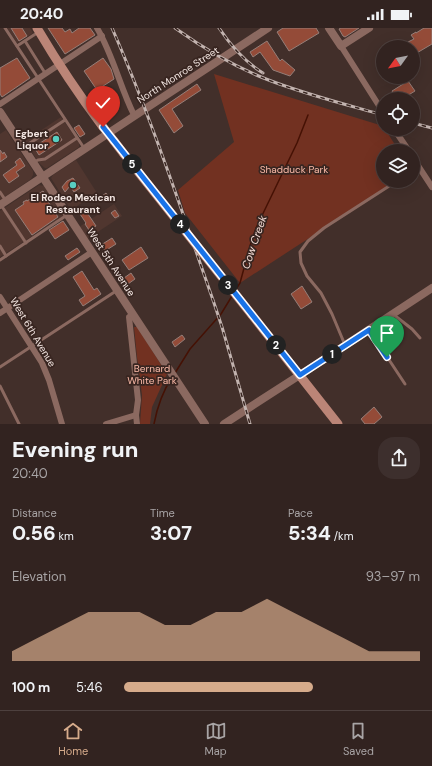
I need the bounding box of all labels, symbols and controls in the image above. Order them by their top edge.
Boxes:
text: 20:40 [20,4,63,24]
north arrow [376,40,420,84]
map controls [376,40,420,188]
street label: North Monroe Street [135,44,221,106]
pin [86,86,120,127]
icon: check [92,92,114,114]
button: locate [376,92,420,136]
place label: Egbert Liquor [15,127,48,152]
marker: Egbert Liquor [51,134,61,144]
button: layers [376,144,420,188]
pin: 5 [122,154,142,174]
text: 5 [129,157,135,171]
park label: Shadduck Park [260,163,328,176]
marker: El Rodeo Mexican Restaurant [68,180,78,190]
place label: El Rodeo Mexican Restaurant [30,191,116,216]
water label: Cow Creek [238,213,270,271]
pin: 4 [170,214,190,234]
text: 4 [176,217,184,231]
street label: West 5th Avenue [84,225,138,299]
pin: 3 [218,275,238,295]
text: 3 [225,278,231,292]
street label: West 6th Avenue [7,295,59,369]
pin [370,316,404,357]
icon: arrive [376,322,398,344]
pin: 2 [266,335,286,355]
text: 2 [273,338,279,352]
pin: 1 [322,344,342,364]
text: 1 [330,347,334,361]
park label: Bernard White Park [127,362,177,387]
text: Evening run [12,435,138,464]
button: share [378,437,420,479]
text: 20:40 [12,465,48,482]
text: Distance [12,506,57,520]
text: Time [150,506,175,520]
text: Pace [288,506,313,520]
text: 0.56 [12,520,56,546]
text: 3:07 [150,520,192,546]
text: 5:34 [288,520,331,546]
text: km [56,529,74,543]
text: /km [331,529,353,543]
text: Elevation [12,568,66,585]
text: 93–97 m [366,568,420,585]
text: 100 m [12,679,50,696]
text: 5:46 [76,679,103,696]
tab: Home [58,720,88,758]
tab: Map [205,720,227,758]
tab: Saved [343,720,374,758]

